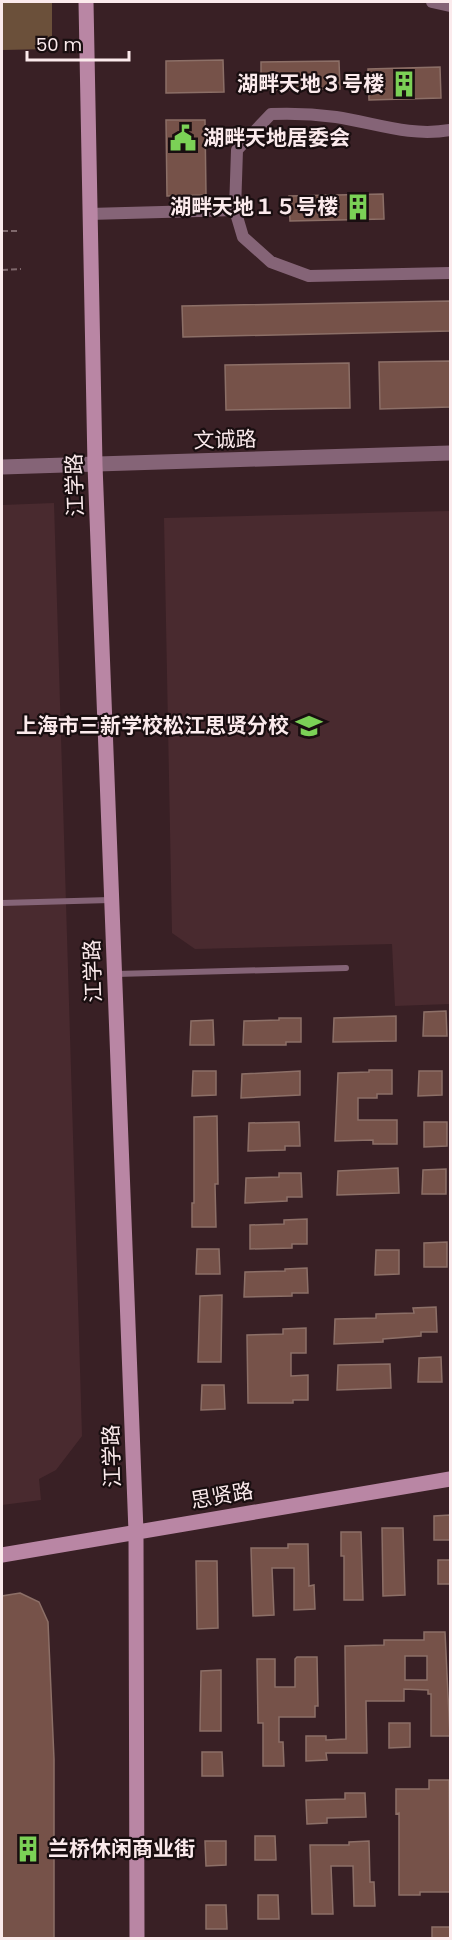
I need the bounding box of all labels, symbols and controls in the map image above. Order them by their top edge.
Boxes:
scale bar [27,24,129,62]
text: 50 m [36,32,82,57]
place label: 湖畔天地３号楼 [237,69,384,98]
building icon: 湖畔天地３号楼 [389,69,419,99]
public building icon: 湖畔天地居委会 [168,123,198,153]
place label: 湖畔天地居委会 [203,123,350,152]
place label: 湖畔天地１５号楼 [170,192,338,221]
building icon: 湖畔天地１５号楼 [343,192,373,222]
street label: 文诚路 [193,424,257,455]
street label: 江学路 [59,453,90,517]
place label: 上海市三新学校松江思贤分校 [16,711,289,740]
school or university icon: 上海市三新学校松江思贤分校 [294,711,324,741]
street label: 江学路 [77,939,108,1003]
street label: 江学路 [96,1424,127,1488]
street label: 思贤路 [188,1476,255,1515]
building icon: 兰桥休闲商业街 [13,1834,43,1864]
place label: 兰桥休闲商业街 [48,1834,195,1863]

